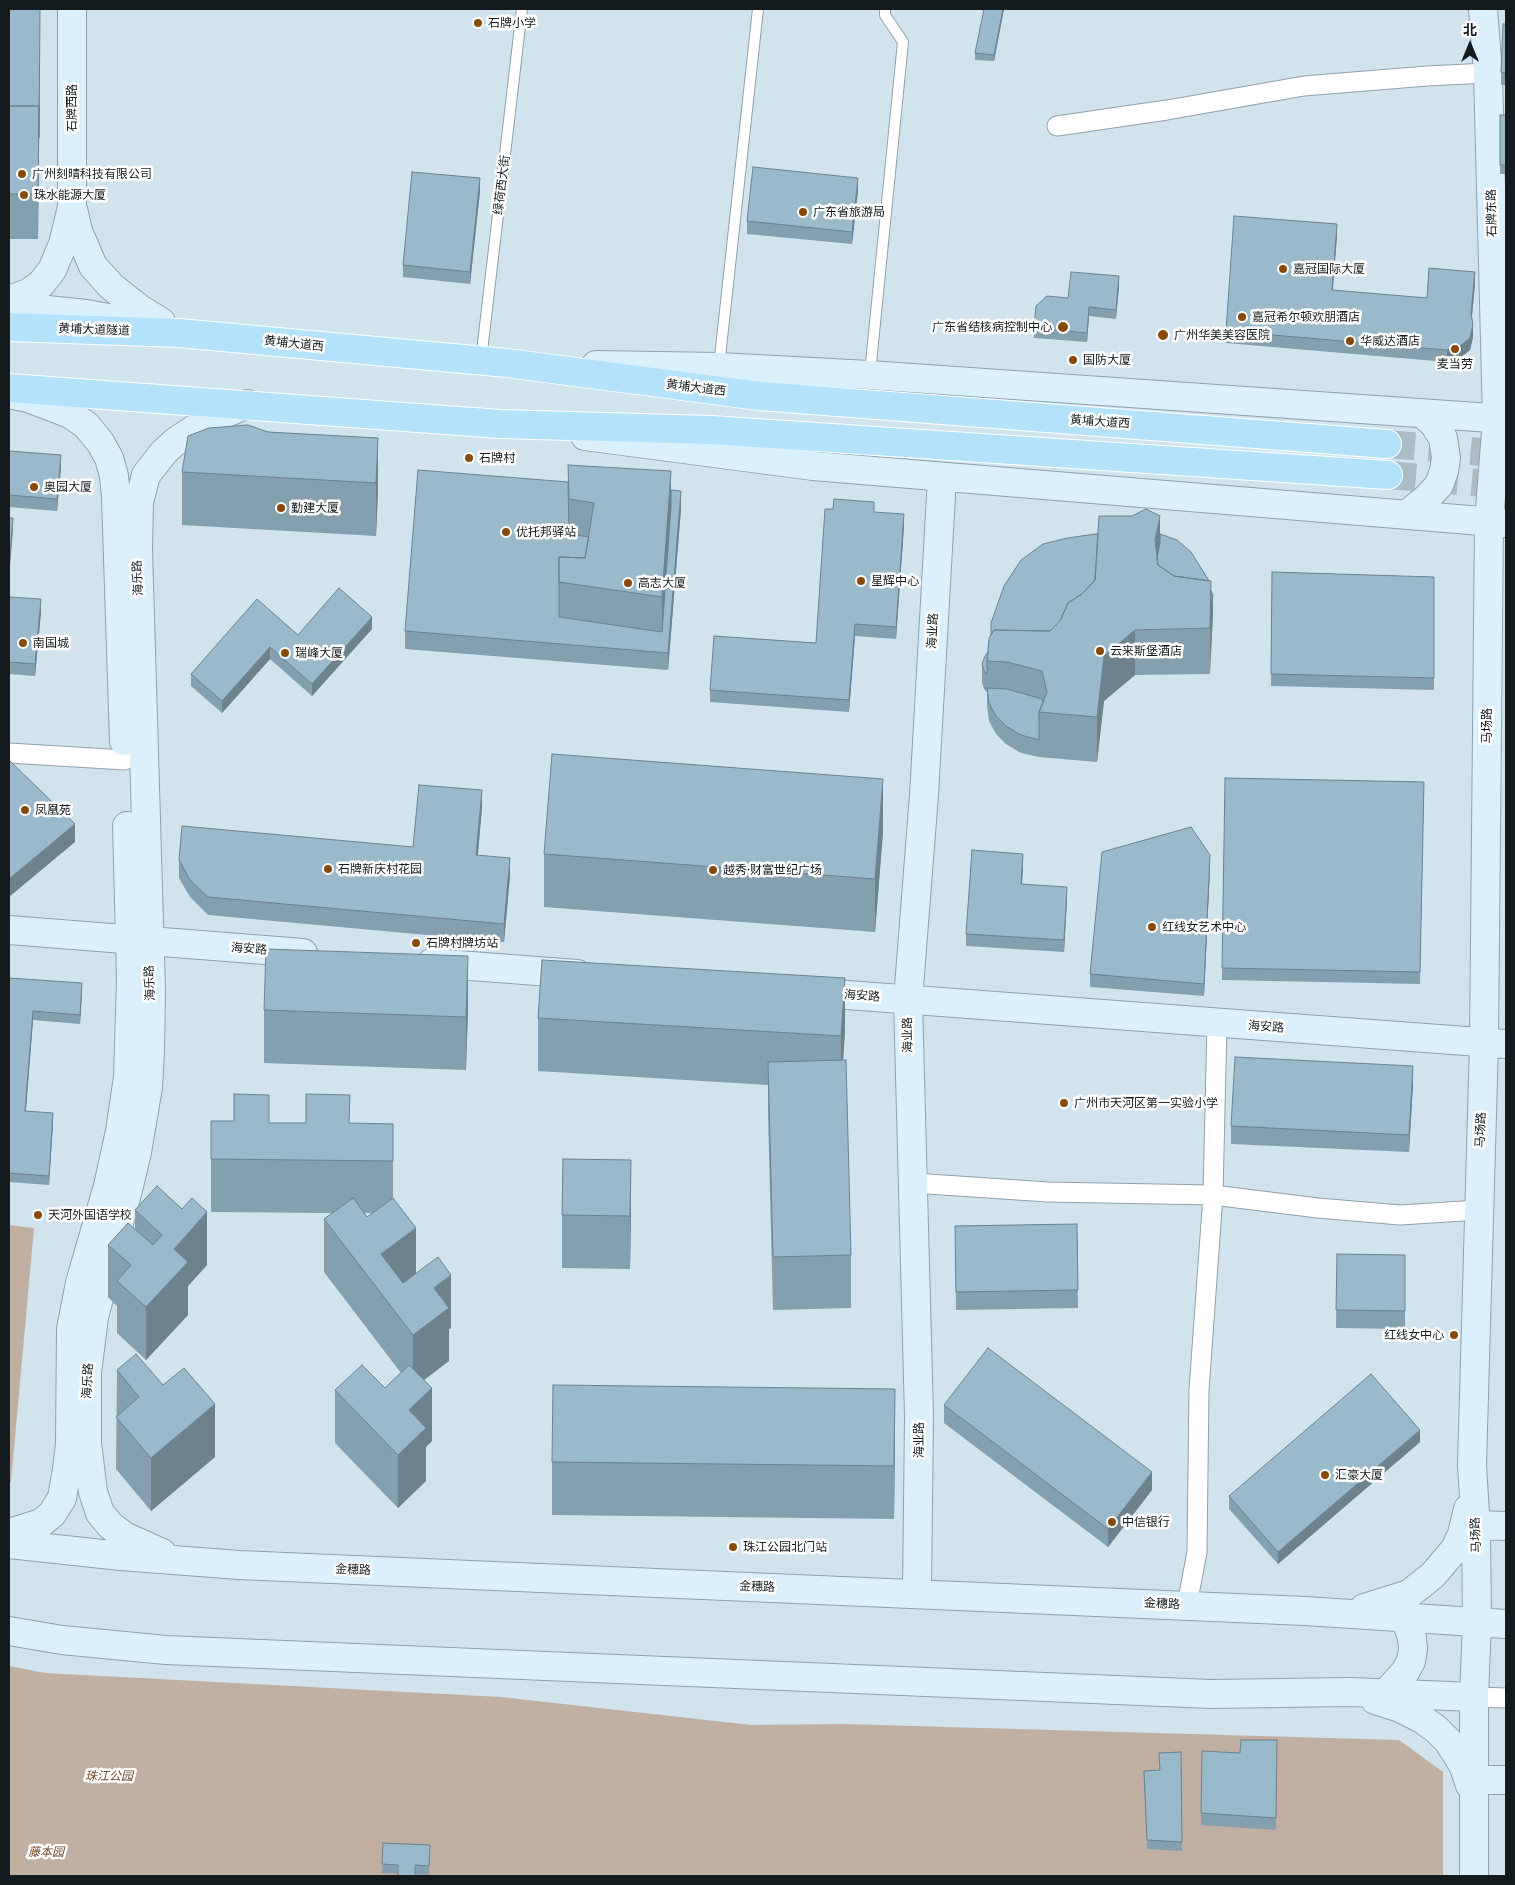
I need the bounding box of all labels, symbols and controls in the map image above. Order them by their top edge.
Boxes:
place label: 石牌小学 [488,16,536,30]
marker: 石牌小学 [472,17,484,29]
north arrow [1445,20,1495,70]
text: 北 [1463,22,1477,38]
street label: 石牌西路 [65,84,79,132]
street label: 绿荷西大街 [491,154,513,216]
place label: 广州刻晴科技有限公司 [32,167,152,181]
marker: 广州刻晴科技有限公司 [16,168,28,180]
place label: 珠水能源大厦 [34,188,106,202]
marker: 珠水能源大厦 [18,189,30,201]
street label: 石牌东路 [1484,189,1500,237]
place label: 广东省旅游局 [813,205,885,219]
marker: 广东省旅游局 [797,206,809,218]
place label: 嘉冠国际大厦 [1293,262,1365,276]
marker: 嘉冠国际大厦 [1277,263,1289,275]
place label: 嘉冠希尔顿欢朋酒店 [1252,310,1360,324]
marker: 嘉冠希尔顿欢朋酒店 [1236,311,1248,323]
place label: 广东省结核病控制中心 [932,320,1052,334]
marker: 广东省结核病控制中心 [1056,320,1070,334]
street label: 黄埔大道隧道 [58,322,130,338]
marker: 广州华美美容医院 [1156,328,1170,342]
place label: 广州华美美容医院 [1174,328,1270,342]
street label: 黄埔大道西 [263,334,325,354]
place label: 华威达酒店 [1360,334,1420,348]
marker: 华威达酒店 [1344,335,1356,347]
marker: 麦当劳 [1449,343,1461,355]
place label: 国防大厦 [1083,353,1131,367]
marker: 国防大厦 [1067,354,1079,366]
place label: 麦当劳 [1437,357,1473,371]
street label: 黄埔大道西 [665,377,727,399]
street label: 黄埔大道西 [1070,413,1130,431]
place label: 石牌村 [479,451,515,465]
marker: 石牌村 [463,452,475,464]
place label: 奥园大厦 [44,480,92,494]
marker: 奥园大厦 [28,481,40,493]
place label: 勤建大厦 [291,501,339,515]
marker: 勤建大厦 [275,502,287,514]
place label: 优托邦驿站 [516,525,576,539]
marker: 优托邦驿站 [500,526,512,538]
street label: 海乐路 [130,560,146,596]
place label: 星辉中心 [871,574,919,588]
marker: 星辉中心 [855,575,867,587]
place label: 高志大厦 [638,576,686,590]
marker: 高志大厦 [622,577,634,589]
street label: 海业路 [925,613,941,649]
place label: 南国城 [33,636,69,650]
marker: 南国城 [17,637,29,649]
place label: 云来斯堡酒店 [1110,644,1182,658]
marker: 云来斯堡酒店 [1094,645,1106,657]
place label: 瑞峰大厦 [295,646,343,660]
marker: 瑞峰大厦 [279,647,291,659]
street label: 马场路 [1480,708,1494,744]
place label: 凤凰苑 [35,803,71,817]
marker: 凤凰苑 [19,804,31,816]
place label: 石牌新庆村花园 [338,862,422,876]
marker: 石牌新庆村花园 [322,863,334,875]
place label: 越秀·财富世纪广场 [723,863,822,877]
marker: 越秀·财富世纪广场 [707,864,719,876]
place label: 红线女艺术中心 [1162,920,1246,934]
marker: 红线女艺术中心 [1146,921,1158,933]
place label: 石牌村牌坊站 [426,936,498,950]
marker: 石牌村牌坊站 [410,937,422,949]
street label: 海安路 [231,941,267,957]
street label: 海乐路 [142,965,158,1001]
street label: 海安路 [844,988,880,1004]
street label: 海业路 [900,1017,916,1053]
street label: 海安路 [1248,1019,1284,1035]
place label: 广州市天河区第一实验小学 [1074,1096,1218,1110]
marker: 广州市天河区第一实验小学 [1058,1097,1070,1109]
street label: 马场路 [1473,1112,1489,1148]
place label: 天河外国语学校 [48,1208,132,1222]
marker: 天河外国语学校 [32,1209,44,1221]
place label: 红线女中心 [1384,1328,1444,1342]
marker: 红线女中心 [1448,1329,1460,1341]
street label: 海乐路 [80,1363,96,1399]
street label: 海业路 [912,1422,926,1458]
place label: 汇豪大厦 [1335,1468,1383,1482]
marker: 汇豪大厦 [1319,1469,1331,1481]
place label: 中信银行 [1122,1515,1170,1529]
marker: 中信银行 [1106,1516,1118,1528]
street label: 马场路 [1468,1517,1484,1553]
place label: 珠江公园北门站 [743,1540,827,1554]
marker: 珠江公园北门站 [727,1541,739,1553]
street label: 金穗路 [335,1562,371,1578]
street label: 金穗路 [739,1579,775,1595]
street label: 金穗路 [1144,1596,1180,1612]
park label: 珠江公园 [85,1769,133,1783]
park label: 藤本园 [28,1845,64,1859]

